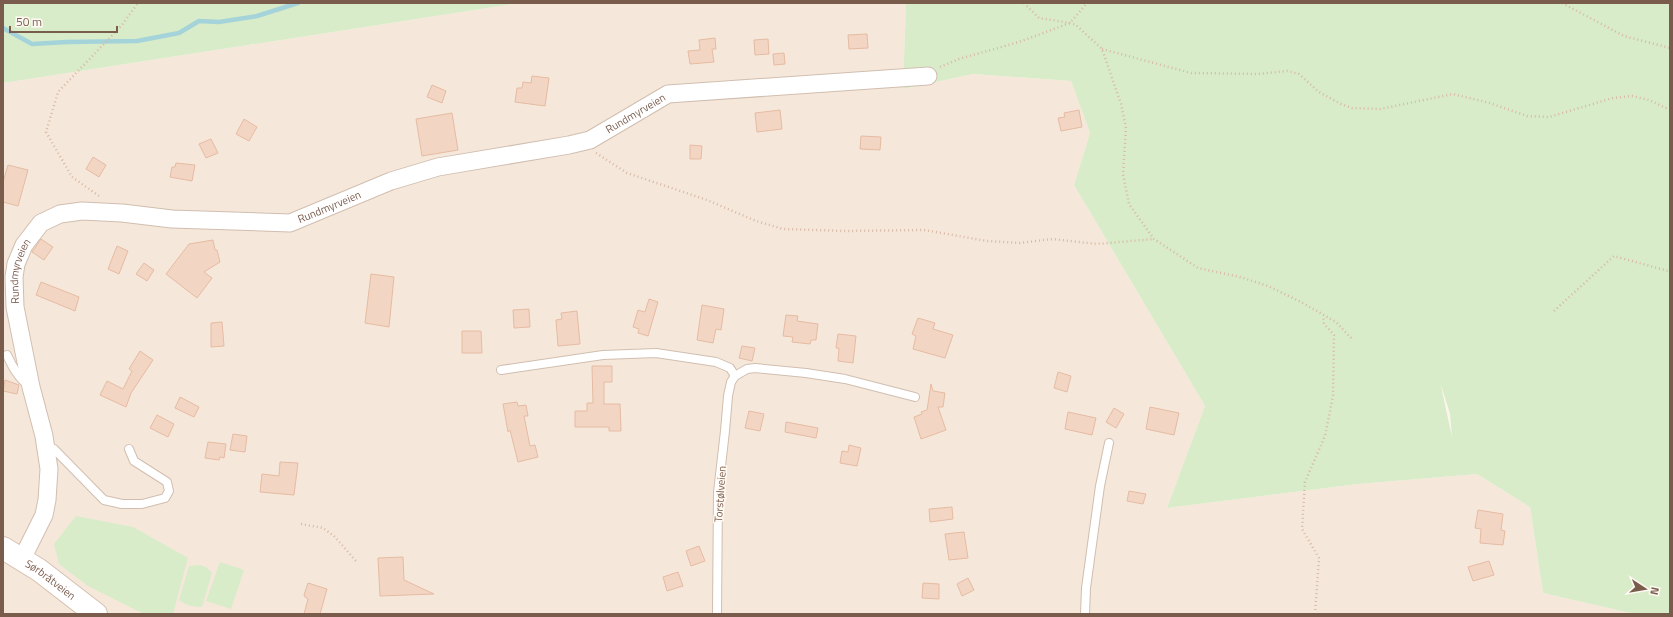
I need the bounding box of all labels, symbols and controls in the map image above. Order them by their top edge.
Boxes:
scale bar [10,8,117,34]
text: 50 m [16,12,42,31]
street label: Rundmyrveien [602,89,668,137]
street label: Rundmyrveien [295,186,363,227]
street label: Rundmyrveien [6,235,34,304]
street label: Torstølveien [710,465,730,523]
street label: Sørbråtveien [22,555,79,604]
north arrow [1625,569,1665,609]
text: N [1646,586,1663,596]

